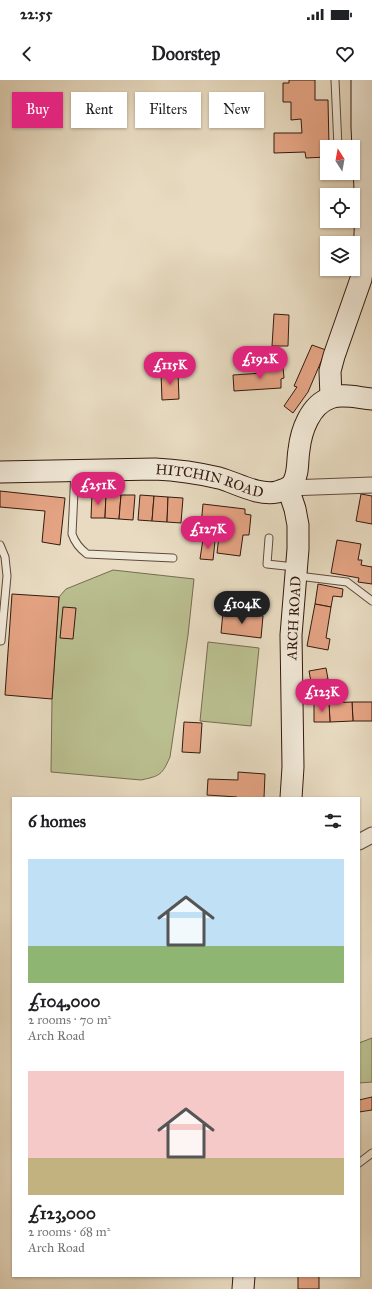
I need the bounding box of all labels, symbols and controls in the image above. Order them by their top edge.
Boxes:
text: 22:55 [20,5,52,23]
icon: back [16,43,38,65]
text: Doorstep [152,43,220,65]
icon: heart [334,43,356,65]
chip: Buy [12,92,63,128]
chip: Rent [71,92,127,128]
chip: Filters [135,92,201,128]
chip: New [209,92,264,128]
north arrow [320,140,360,180]
map controls [320,140,360,276]
button: locate [320,188,360,228]
button: layers [320,236,360,276]
pin: £192K [232,346,288,380]
text: £192K [242,351,278,367]
pin: £115K [142,352,198,386]
text: £115K [153,357,187,373]
street label: HITCHIN ROAD [155,460,265,501]
pin: £251K [70,472,126,506]
text: £251K [80,477,116,493]
pin: £127K [180,516,236,550]
text: £127K [190,521,226,537]
street label: ARCH ROAD [283,576,305,661]
pin: £104K [214,591,270,625]
text: £104K [223,596,261,612]
pin: £123K [294,679,350,713]
text: £123K [304,684,340,700]
icon: filters [322,810,344,832]
text: 6 homes [28,811,86,832]
icon: home [150,885,222,957]
text: £104,000 [28,991,100,1012]
text: 2 rooms · 70 m² [28,1012,111,1028]
text: Arch Road [28,1028,85,1044]
icon: home [150,1097,222,1169]
text: £123,000 [28,1203,96,1224]
text: 2 rooms · 68 m² [28,1224,110,1240]
text: Arch Road [28,1240,85,1256]

